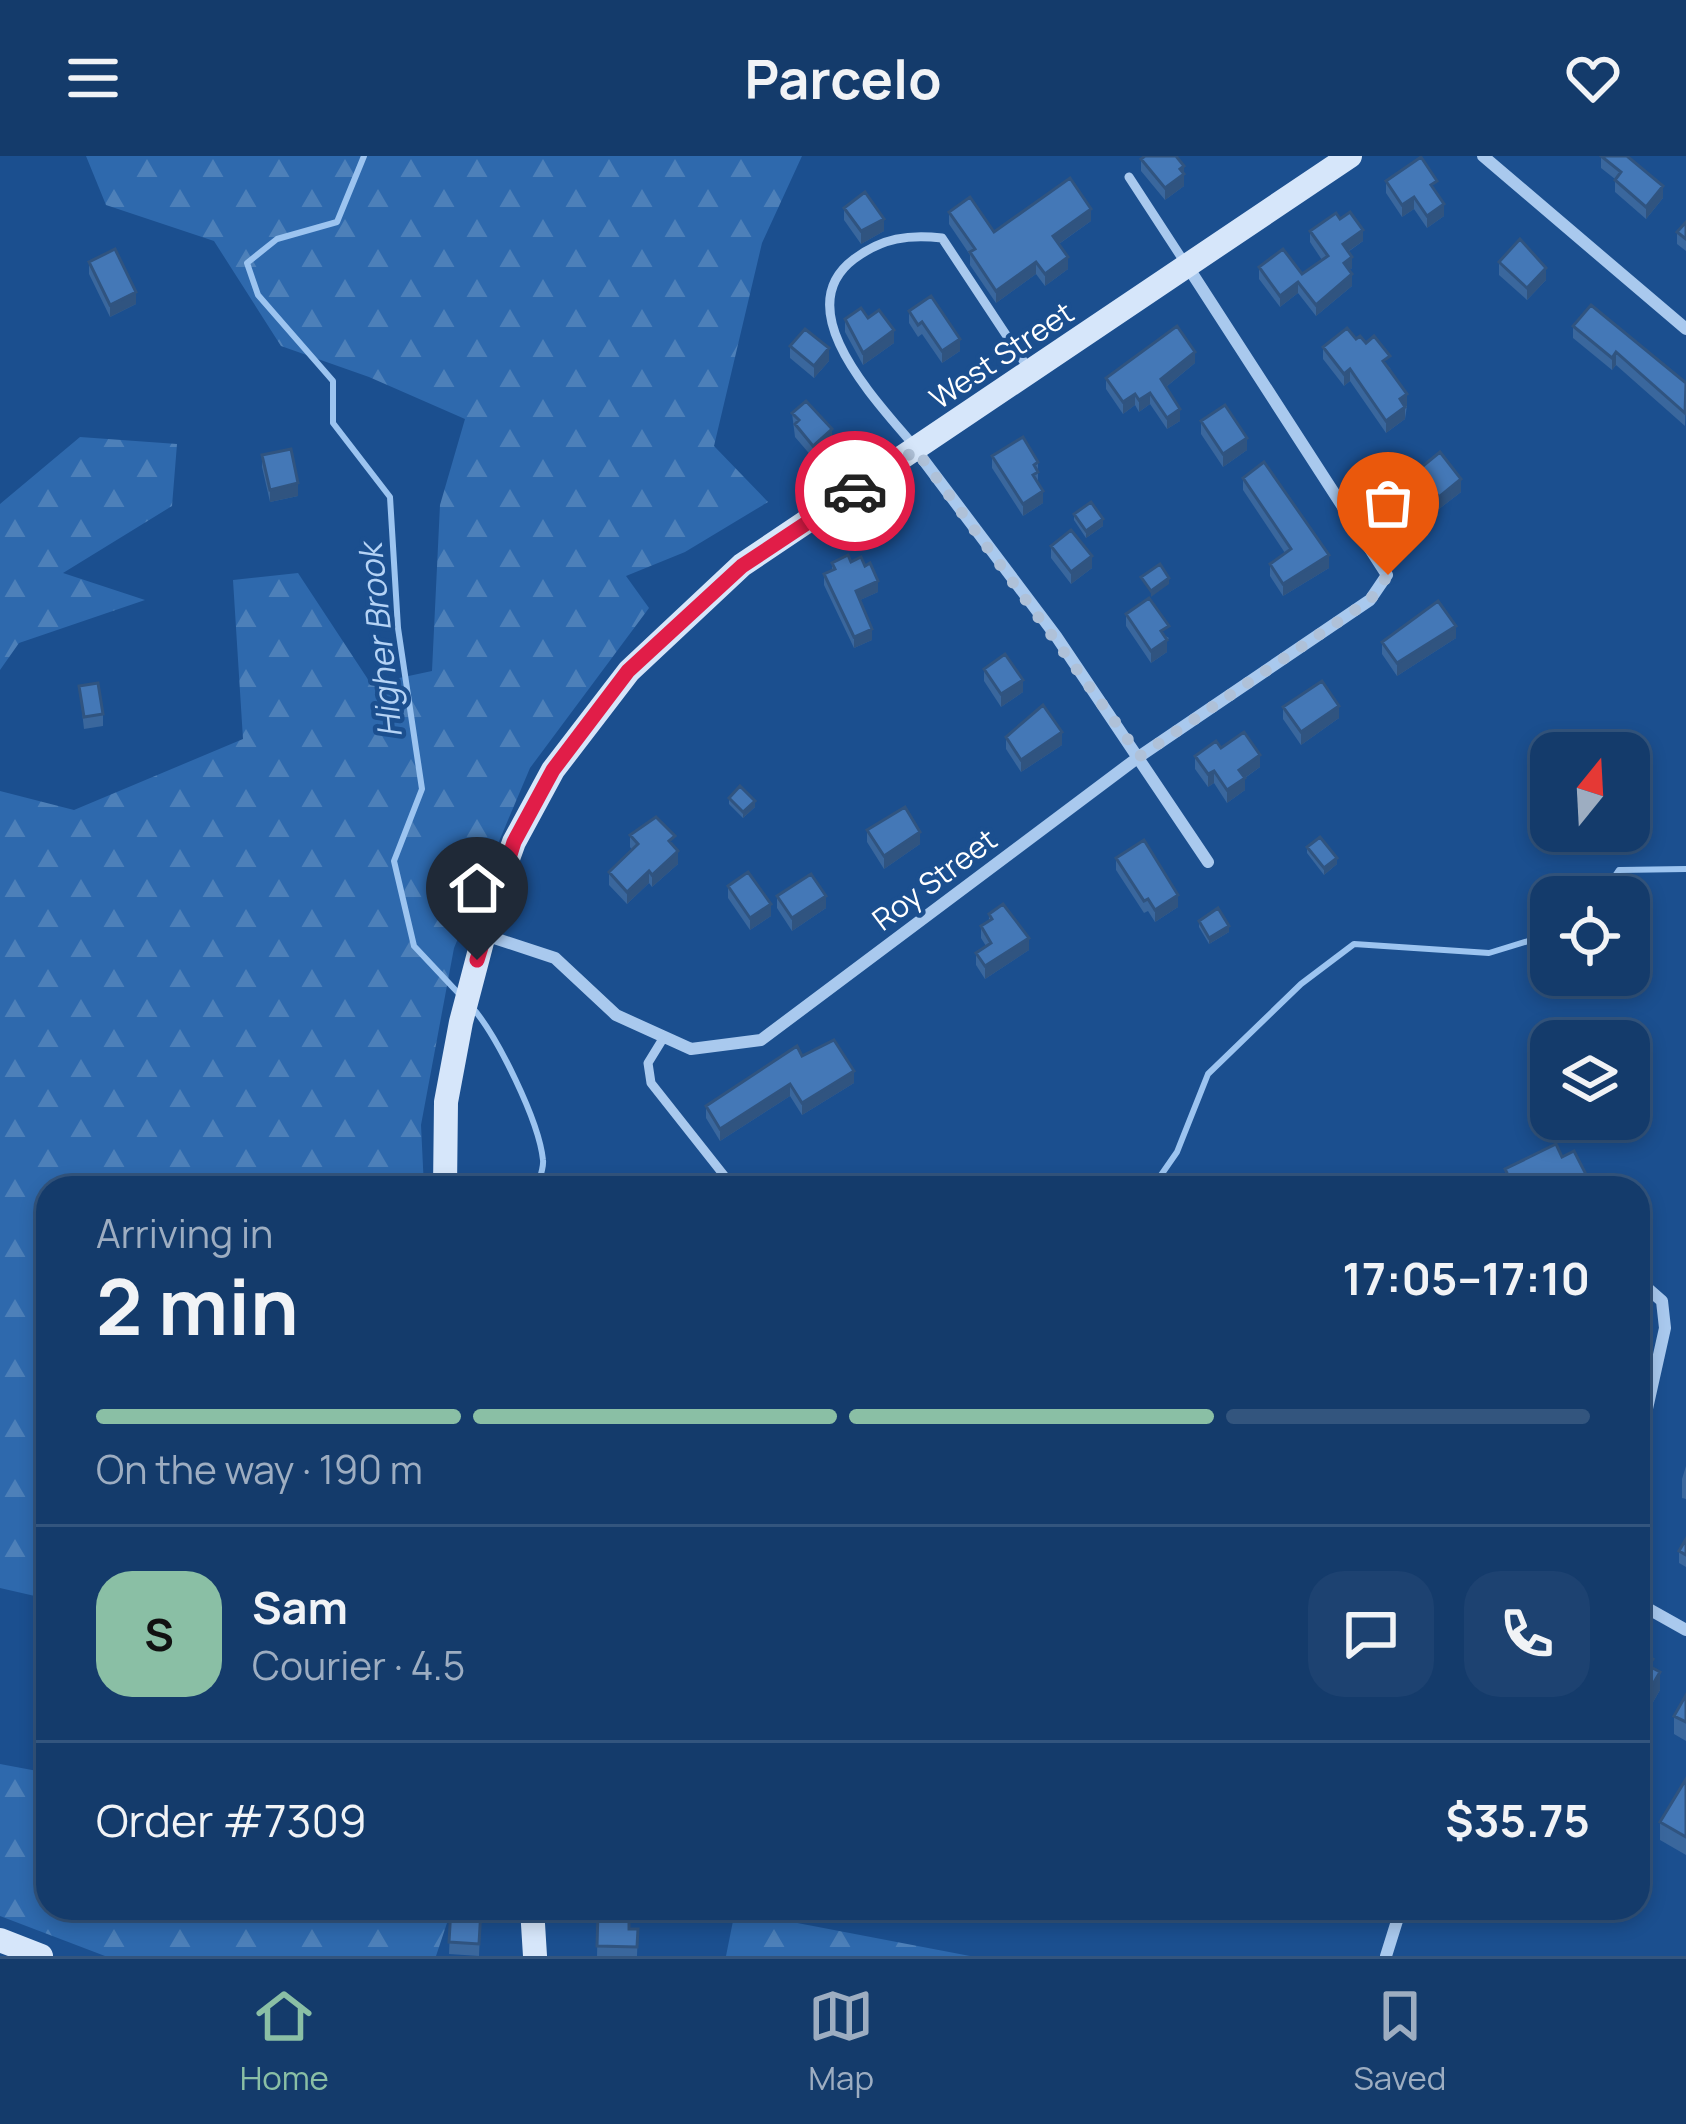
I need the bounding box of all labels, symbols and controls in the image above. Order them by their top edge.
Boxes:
text: Parcelo [744,41,942,115]
icon: menu [60,45,126,111]
icon: heart [1560,45,1626,111]
street label: West Street [921,291,1081,418]
courier [795,431,915,551]
pin [1337,452,1439,575]
icon: car [822,458,888,524]
icon: bag [1355,470,1421,536]
water label: Higher Brook [346,537,412,740]
north arrow [1530,732,1650,852]
map controls [1530,732,1650,1140]
street label: Roy Street [863,818,1005,939]
pin [426,837,528,960]
icon: home [444,855,510,921]
button: locate [1530,876,1650,996]
button: layers [1530,1020,1650,1140]
text: Arriving in [96,1206,273,1260]
text: 17:05–17:10 [1342,1247,1590,1309]
text: 2 min [96,1252,299,1358]
text: On the way · 190 m [96,1442,423,1496]
button: chat [1308,1571,1434,1697]
button: phone [1464,1571,1590,1697]
text: Sam [252,1576,348,1638]
text: S [144,1603,174,1665]
text: Courier · 4.5 [252,1638,465,1692]
text: Order #7309 [96,1789,367,1851]
text: $35.75 [1445,1789,1590,1851]
tab: Home [240,1983,329,2100]
tab: Map [808,1983,874,2100]
tab: Saved [1353,1983,1446,2100]

